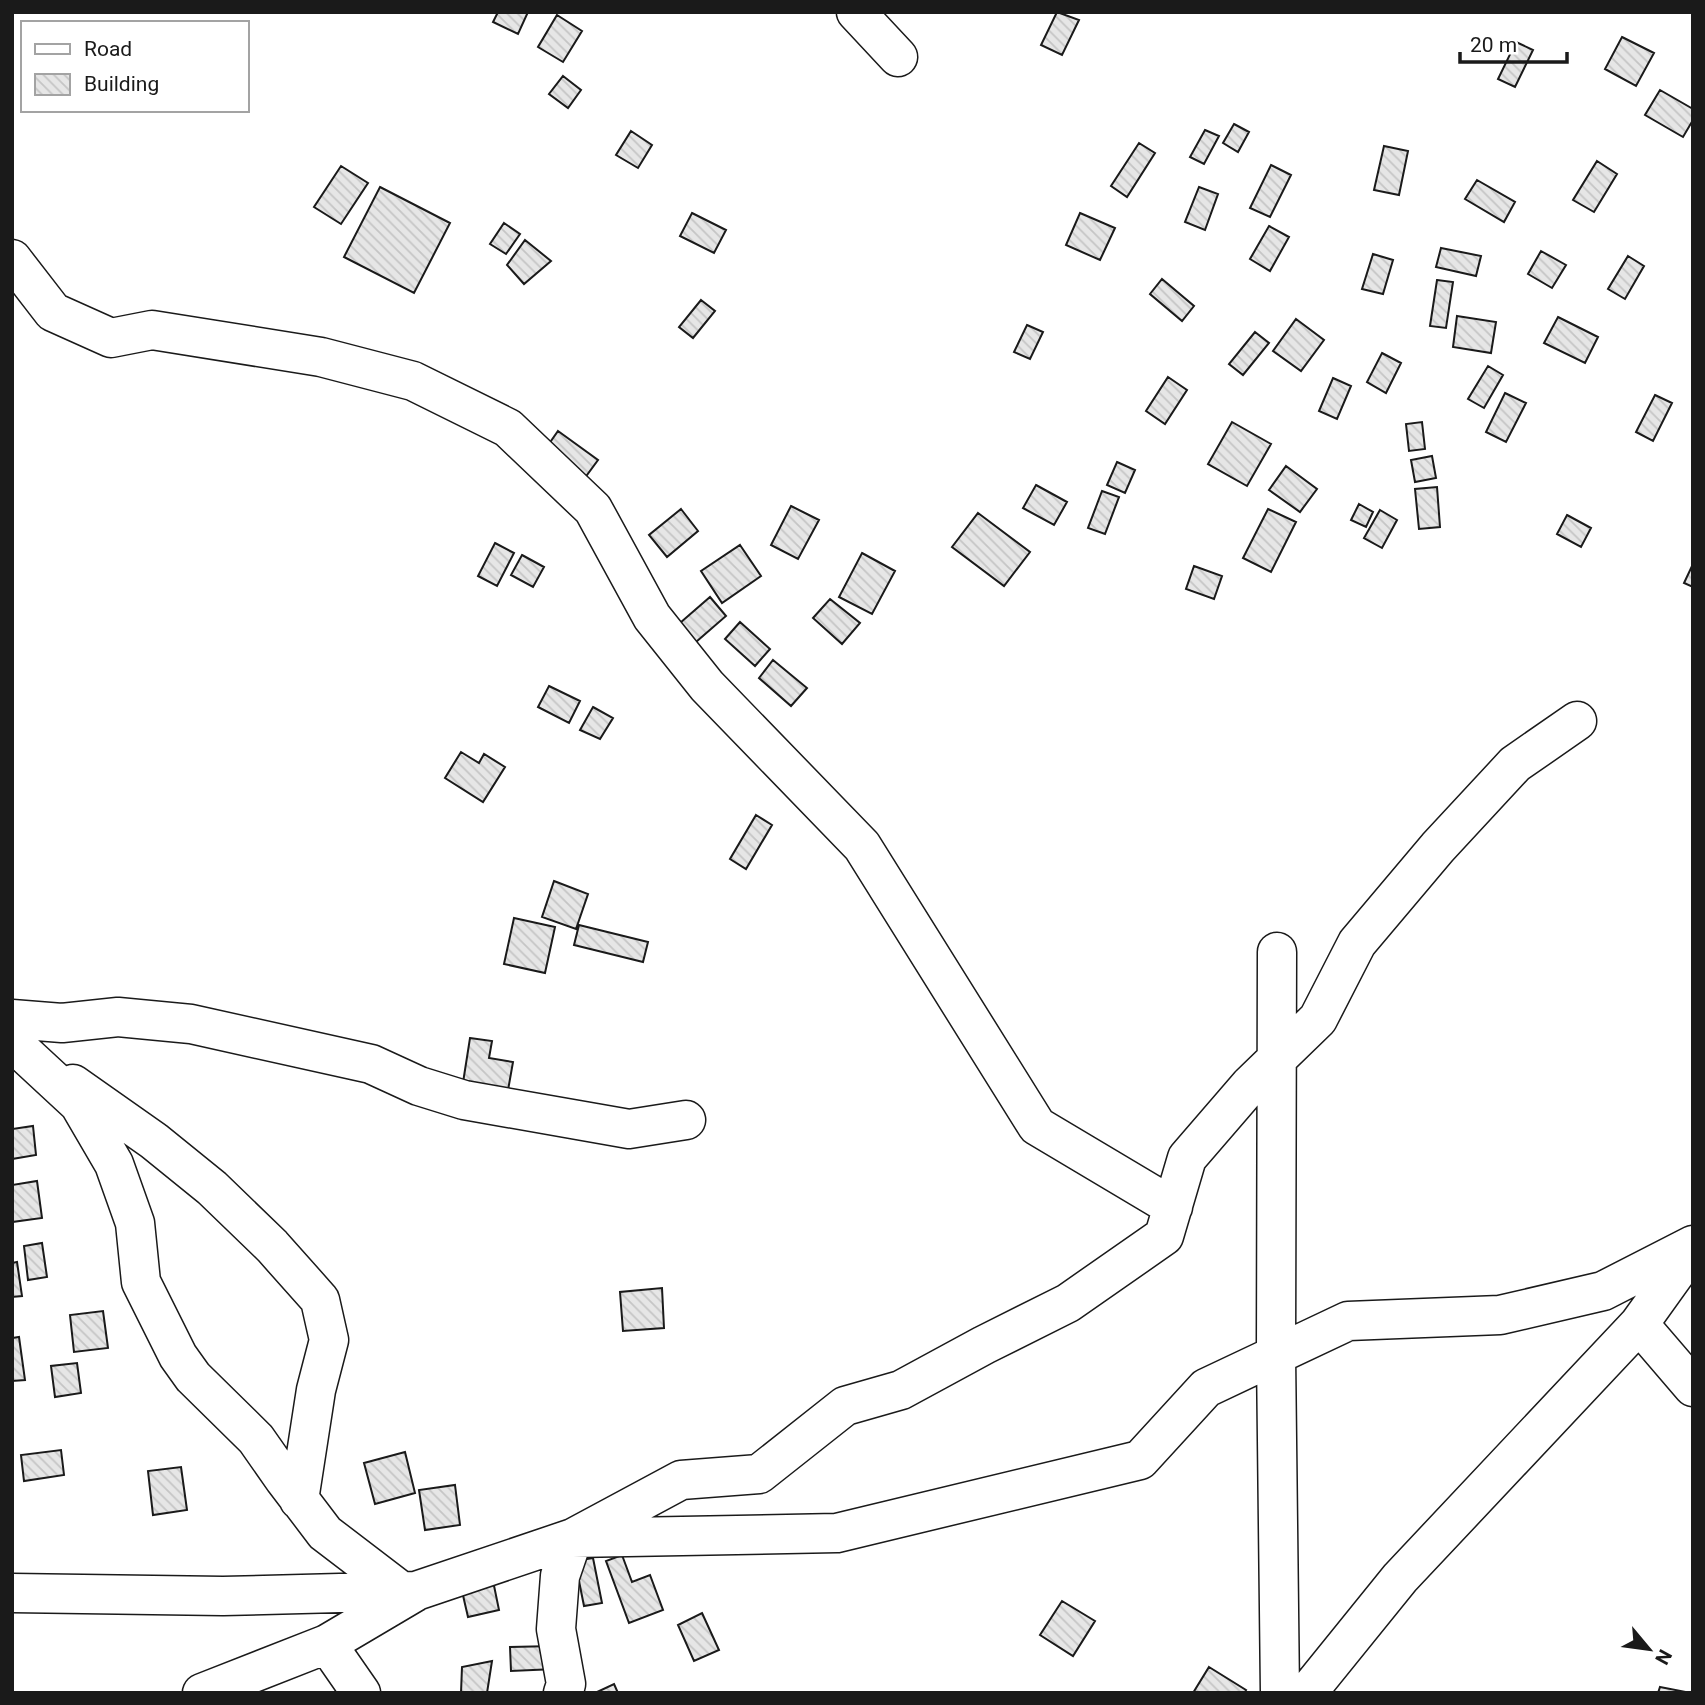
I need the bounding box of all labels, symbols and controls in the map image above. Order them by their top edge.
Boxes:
legend [21,21,248,112]
scale bar [1460,21,1567,65]
text: 20 m [1470,33,1517,57]
text: Road [84,37,132,61]
text: Building [84,72,159,96]
north arrow [1614,1614,1684,1684]
text: N [1650,1646,1677,1668]

